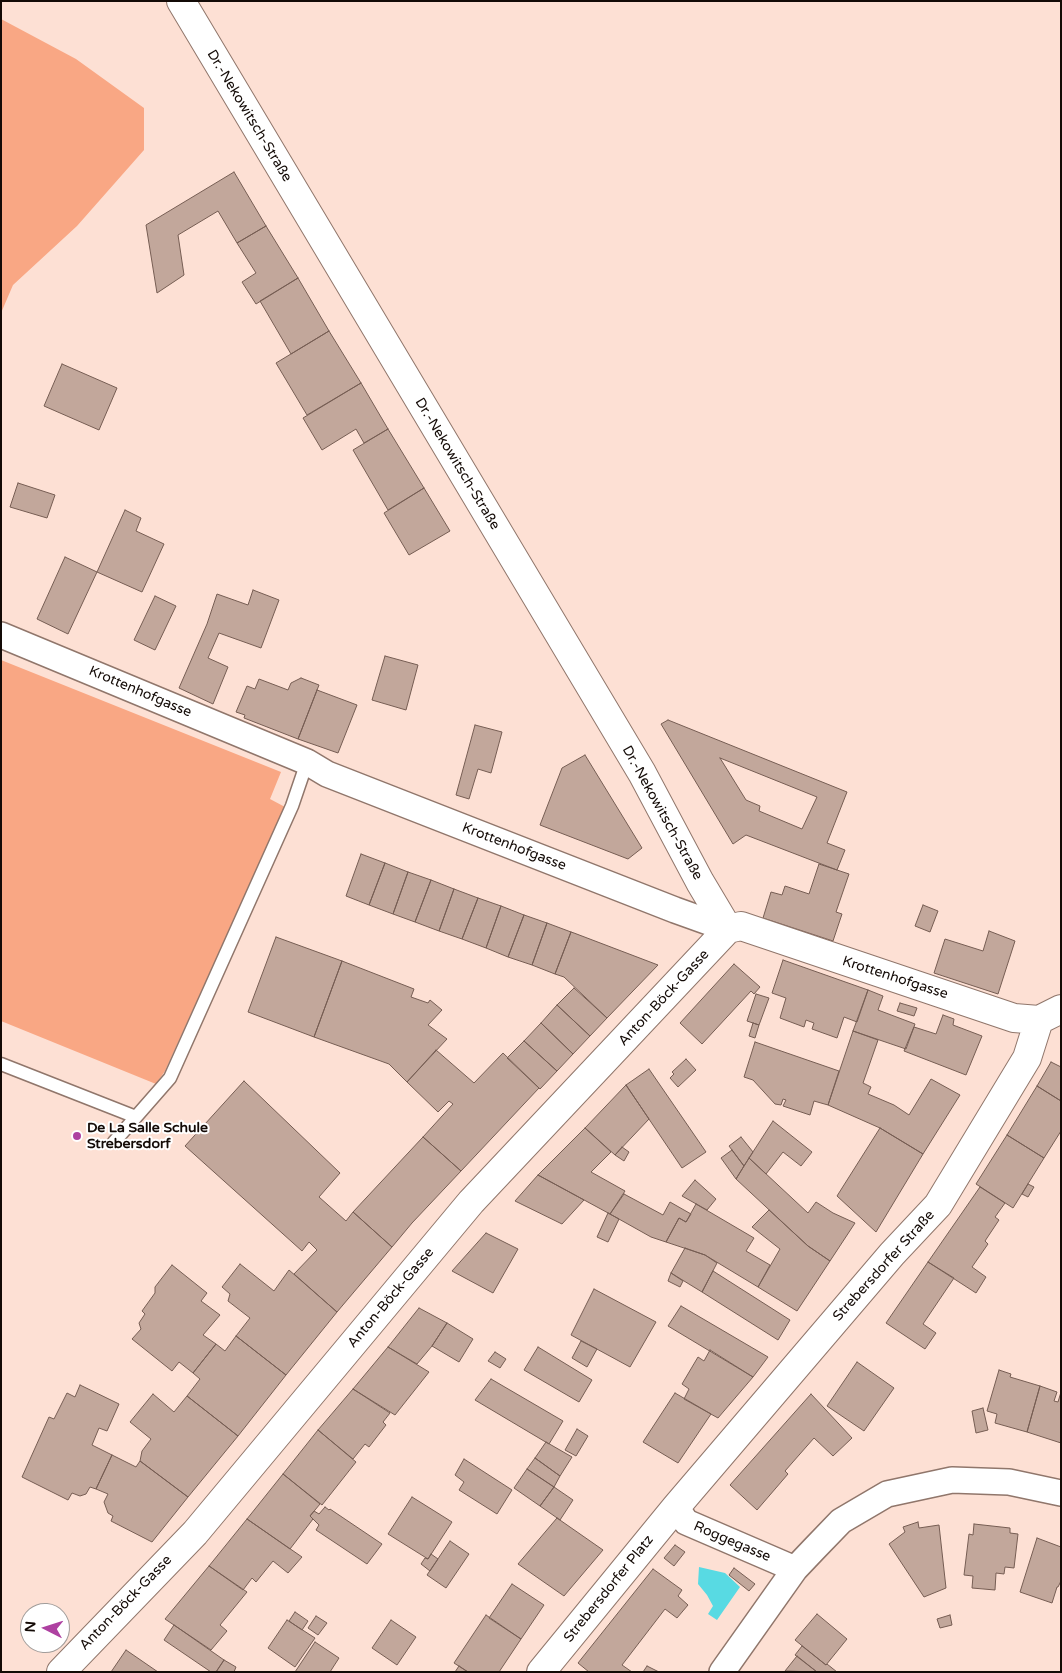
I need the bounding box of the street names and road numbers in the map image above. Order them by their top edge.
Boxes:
street label: Dr.-Nekowitsch-Straße [203,47,295,185]
street label: Dr.-Nekowitsch-Straße [411,395,503,533]
street label: Krottenhofgasse [86,663,194,721]
street label: Dr.-Nekowitsch-Straße [618,743,706,883]
street label: Krottenhofgasse [460,819,568,875]
street label: Anton-Böck-Gasse [615,946,713,1050]
street label: Krottenhofgasse [840,953,950,1003]
street label: Strebersdorfer Straße [830,1207,938,1325]
street label: Anton-Böck-Gasse [344,1245,438,1351]
street label: Roggegasse [691,1518,773,1566]
street label: Strebersdorfer Platz [561,1532,657,1646]
street label: Anton-Böck-Gasse [76,1552,176,1654]

